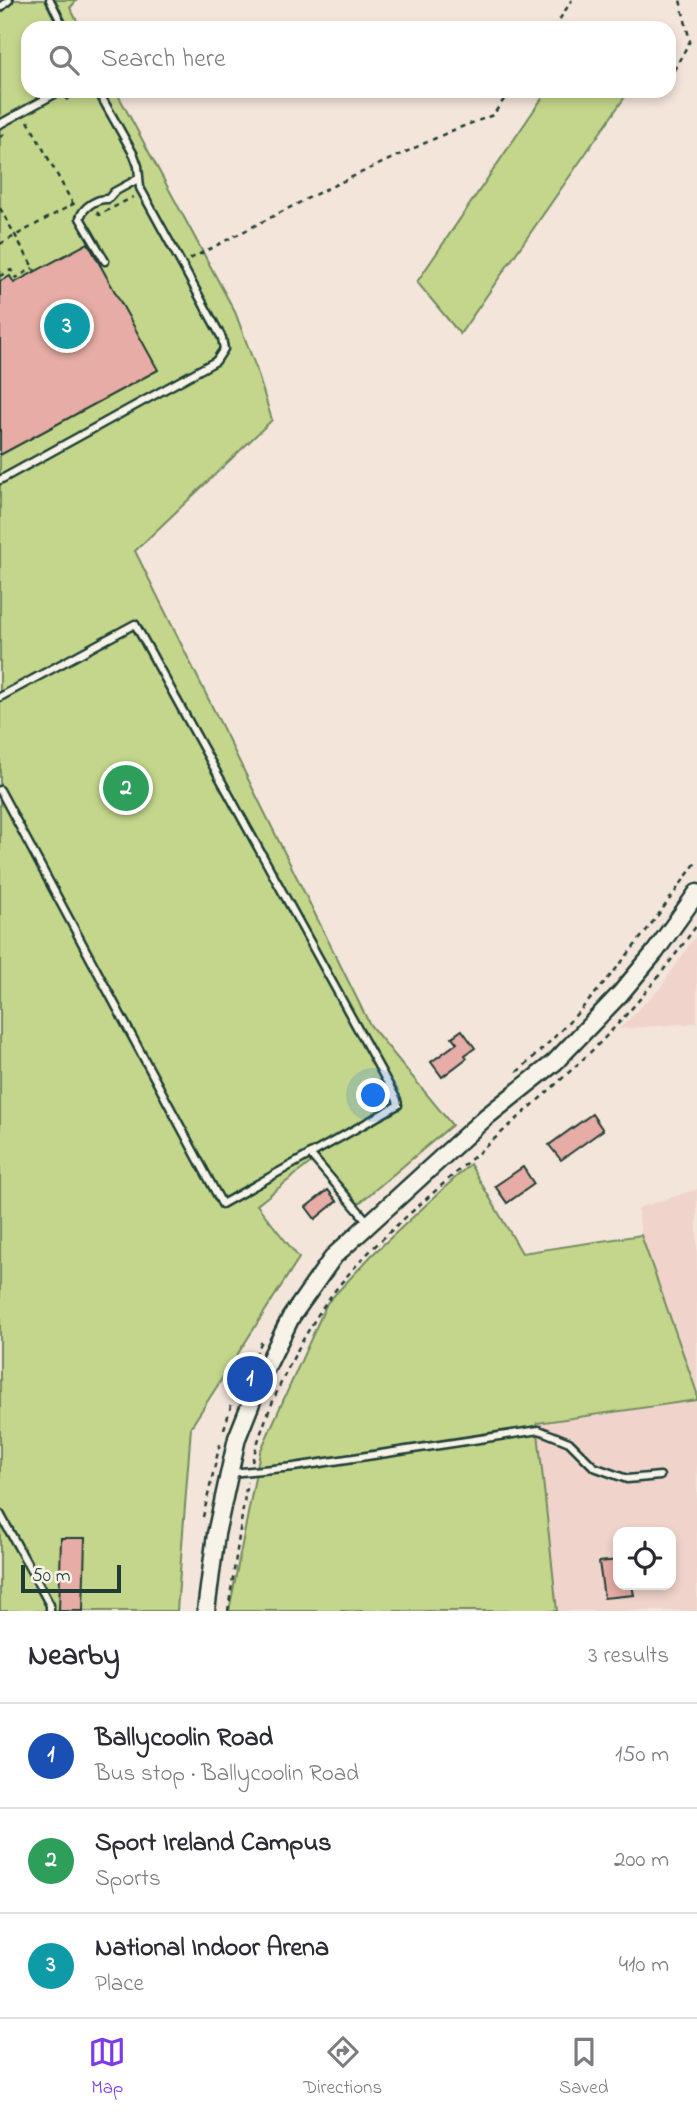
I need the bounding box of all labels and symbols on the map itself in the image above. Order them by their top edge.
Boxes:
pin: 3 [44,300,90,352]
pin: 2 [103,762,149,814]
your location [356,1078,390,1112]
pin: 1 [227,1353,273,1405]
scale bar [21,1562,121,1594]

